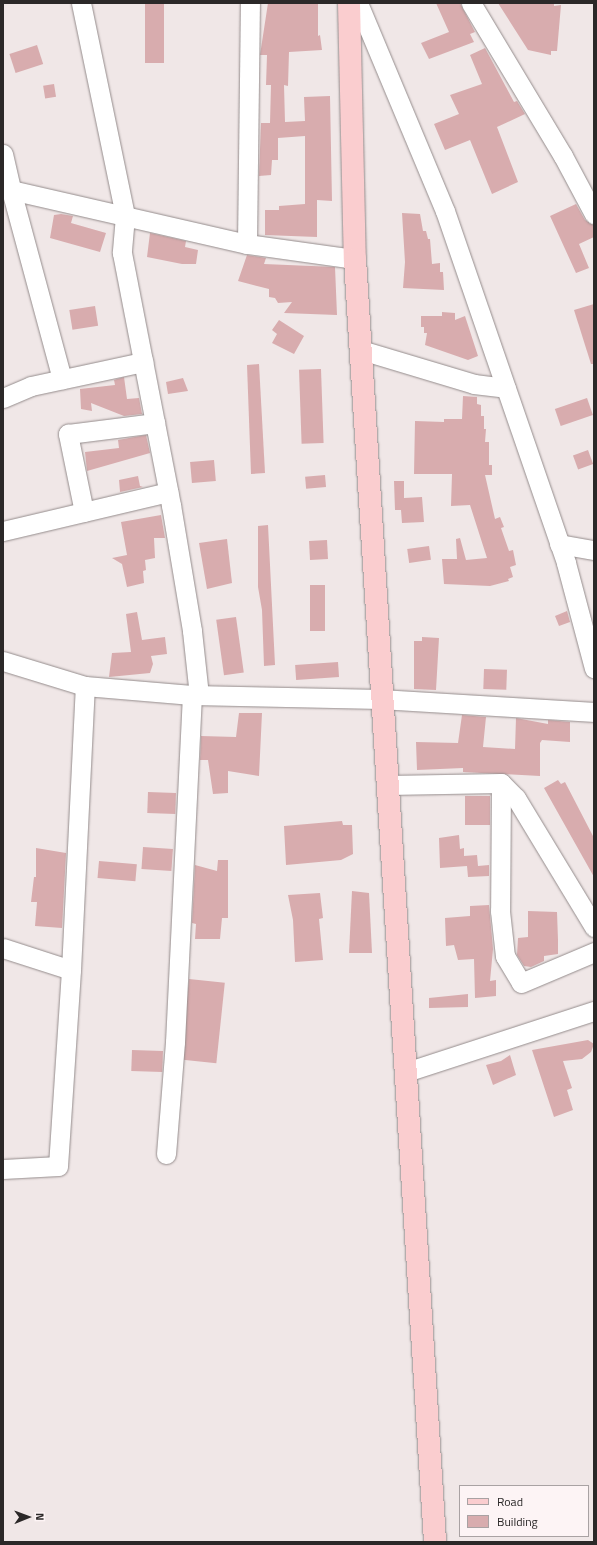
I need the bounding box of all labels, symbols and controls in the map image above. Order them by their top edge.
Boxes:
legend [459,1485,589,1537]
text: Road [497,1492,523,1511]
north arrow [8,1497,48,1537]
text: Building [497,1512,538,1531]
text: N [32,1513,48,1521]

